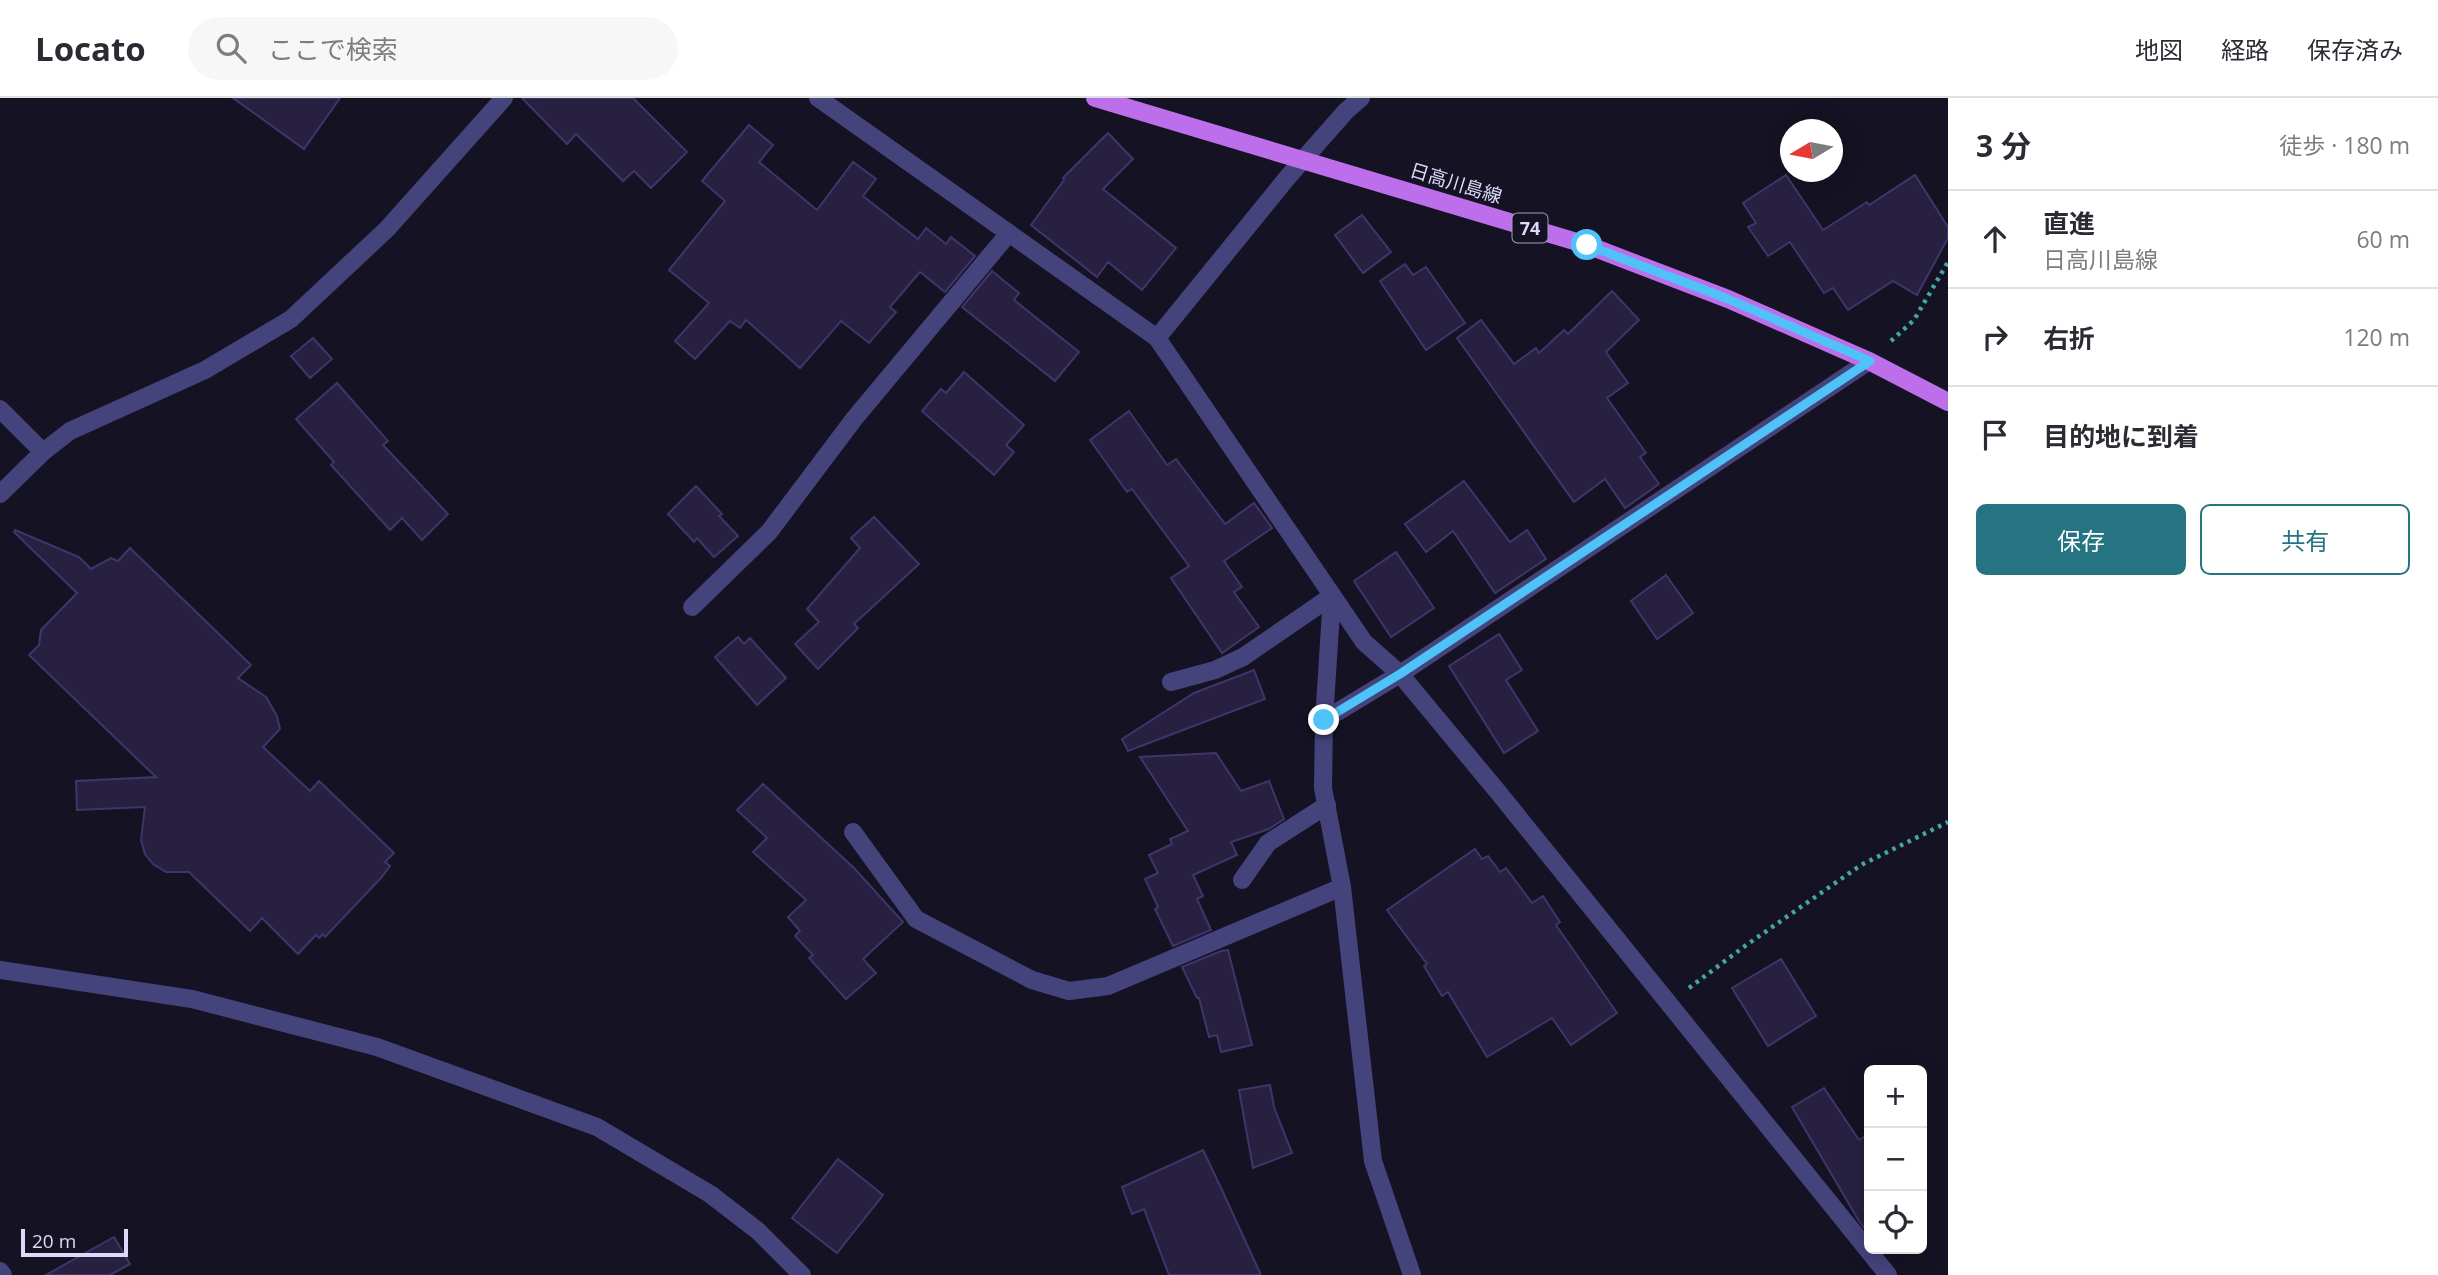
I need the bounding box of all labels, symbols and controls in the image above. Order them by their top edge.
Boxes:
search box [188,17,678,80]
text: Locato [35,26,146,71]
icon: search [212,29,250,67]
text: ここで検索 [268,31,398,67]
text: 地図 [2135,33,2183,66]
text: 経路 [2221,33,2269,66]
text: 保存済み [2307,33,2403,66]
north arrow [1780,119,1843,182]
text: 3 分 [1976,125,2031,166]
text: 徒歩 · 180 m [2279,129,2410,161]
street label: 日高川島線 [1407,157,1505,209]
text: 直進 [2043,205,2095,241]
road number: 74 [1512,214,1548,243]
icon: ahead [1976,220,2014,258]
text: 60 m [2356,223,2410,255]
route start [1571,229,1602,260]
text: 日高川島線 [2043,243,2158,275]
icon: right [1976,318,2014,356]
text: 右折 [2043,320,2095,356]
text: 120 m [2343,321,2410,353]
icon: arrive [1976,416,2014,454]
text: 目的地に到着 [2043,418,2199,454]
button: 保存 [1976,504,2186,575]
button: 共有 [2200,504,2410,575]
route end [1308,704,1339,735]
map controls [1864,1065,1927,1254]
button: + [1864,1065,1927,1128]
button: − [1864,1128,1927,1191]
button: locate [1864,1191,1927,1254]
scale bar [21,1226,128,1258]
text: 20 m [32,1228,76,1254]

